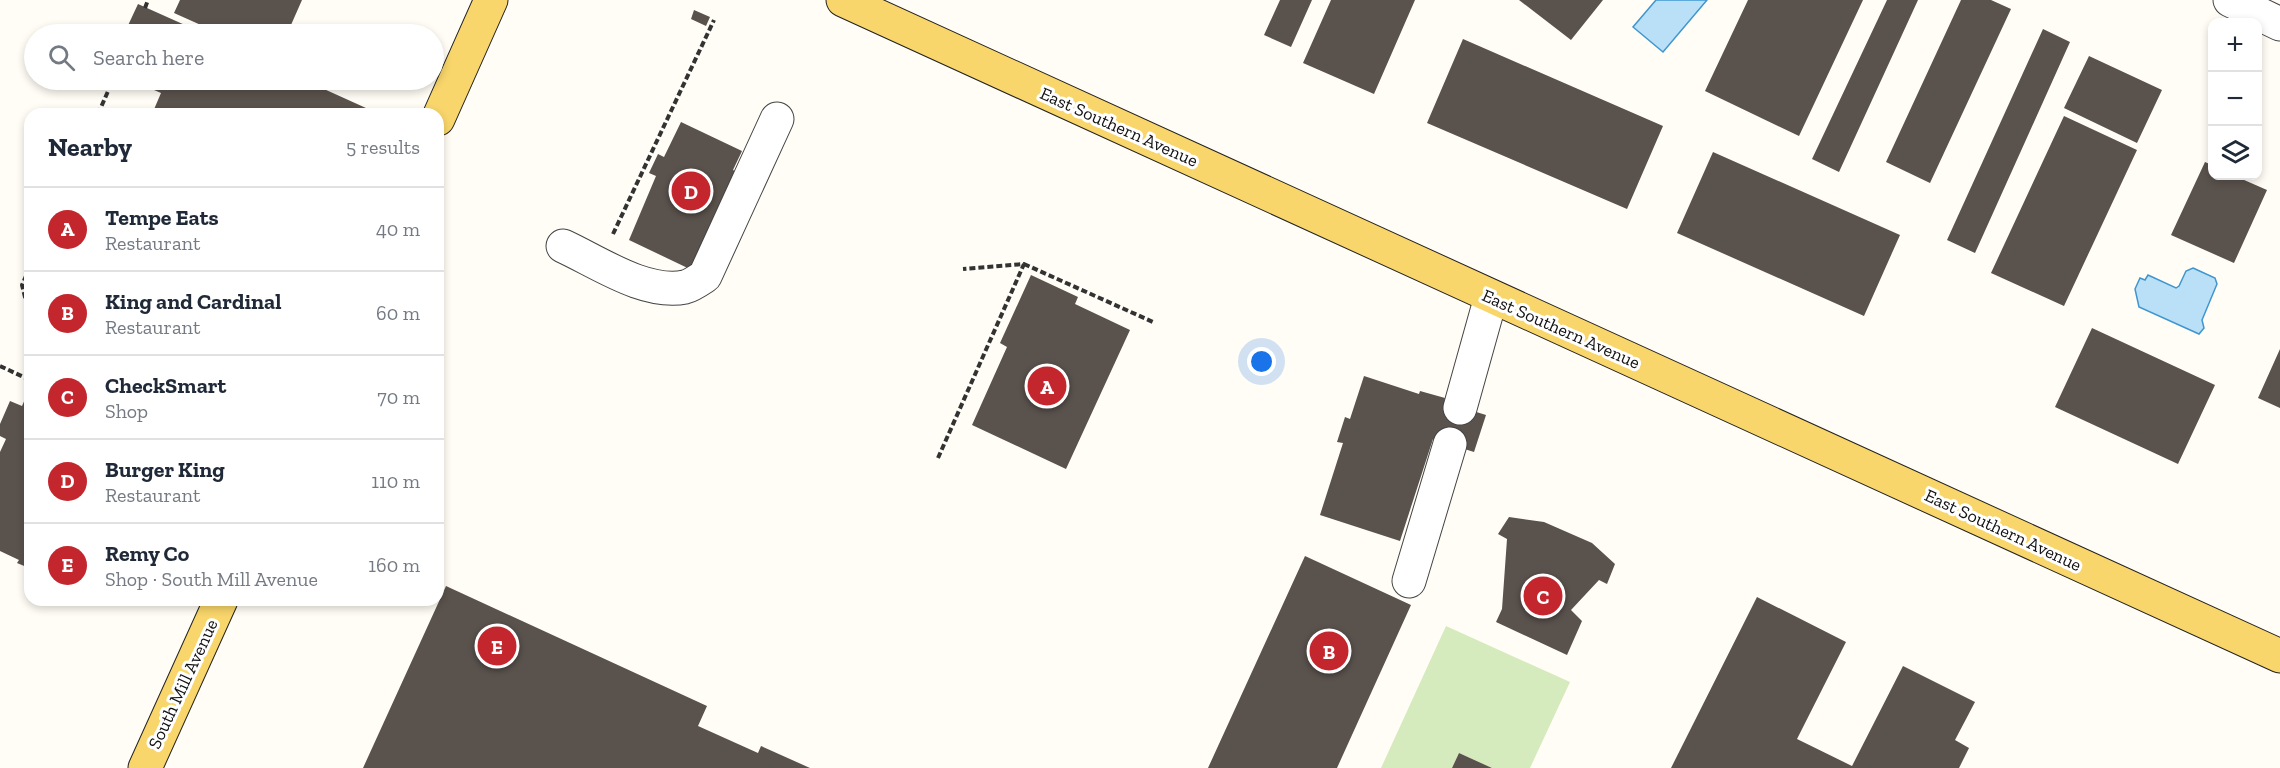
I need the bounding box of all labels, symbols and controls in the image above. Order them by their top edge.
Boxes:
map controls [2208,18,2262,180]
button: + [2208,18,2262,72]
search box [24,24,444,90]
icon: search [45,41,78,74]
text: Search here [93,44,204,71]
button: − [2208,72,2262,126]
street label: East Southern Avenue [1037,82,1201,172]
button: layers [2208,126,2262,180]
text: Nearby [48,131,132,163]
text: 5 results [346,135,420,159]
pin: D [672,168,710,213]
text: Tempe Eats [105,204,219,231]
text: A [61,217,74,241]
text: 40 m [376,217,420,241]
text: Restaurant [105,231,201,255]
street label: East Southern Avenue [1479,284,1643,374]
text: King and Cardinal [105,288,281,315]
text: B [61,301,74,325]
text: 60 m [376,301,420,325]
text: Restaurant [105,315,201,339]
your location [1247,347,1276,376]
pin: A [1028,364,1066,408]
text: CheckSmart [105,372,226,399]
text: C [61,385,74,409]
text: 70 m [377,385,420,409]
text: Shop [105,399,148,423]
text: Burger King [105,456,225,483]
text: D [61,469,74,493]
text: 110 m [371,469,420,493]
text: Restaurant [105,483,201,507]
street label: East Southern Avenue [1921,484,2085,576]
text: Remy Co [105,540,189,567]
text: E [62,553,73,577]
text: 160 m [368,553,420,577]
text: Shop · South Mill Avenue [105,567,318,591]
pin: C [1524,574,1562,618]
street label: South Mill Avenue [143,616,223,752]
pin: E [478,624,516,668]
pin: B [1310,628,1348,674]

